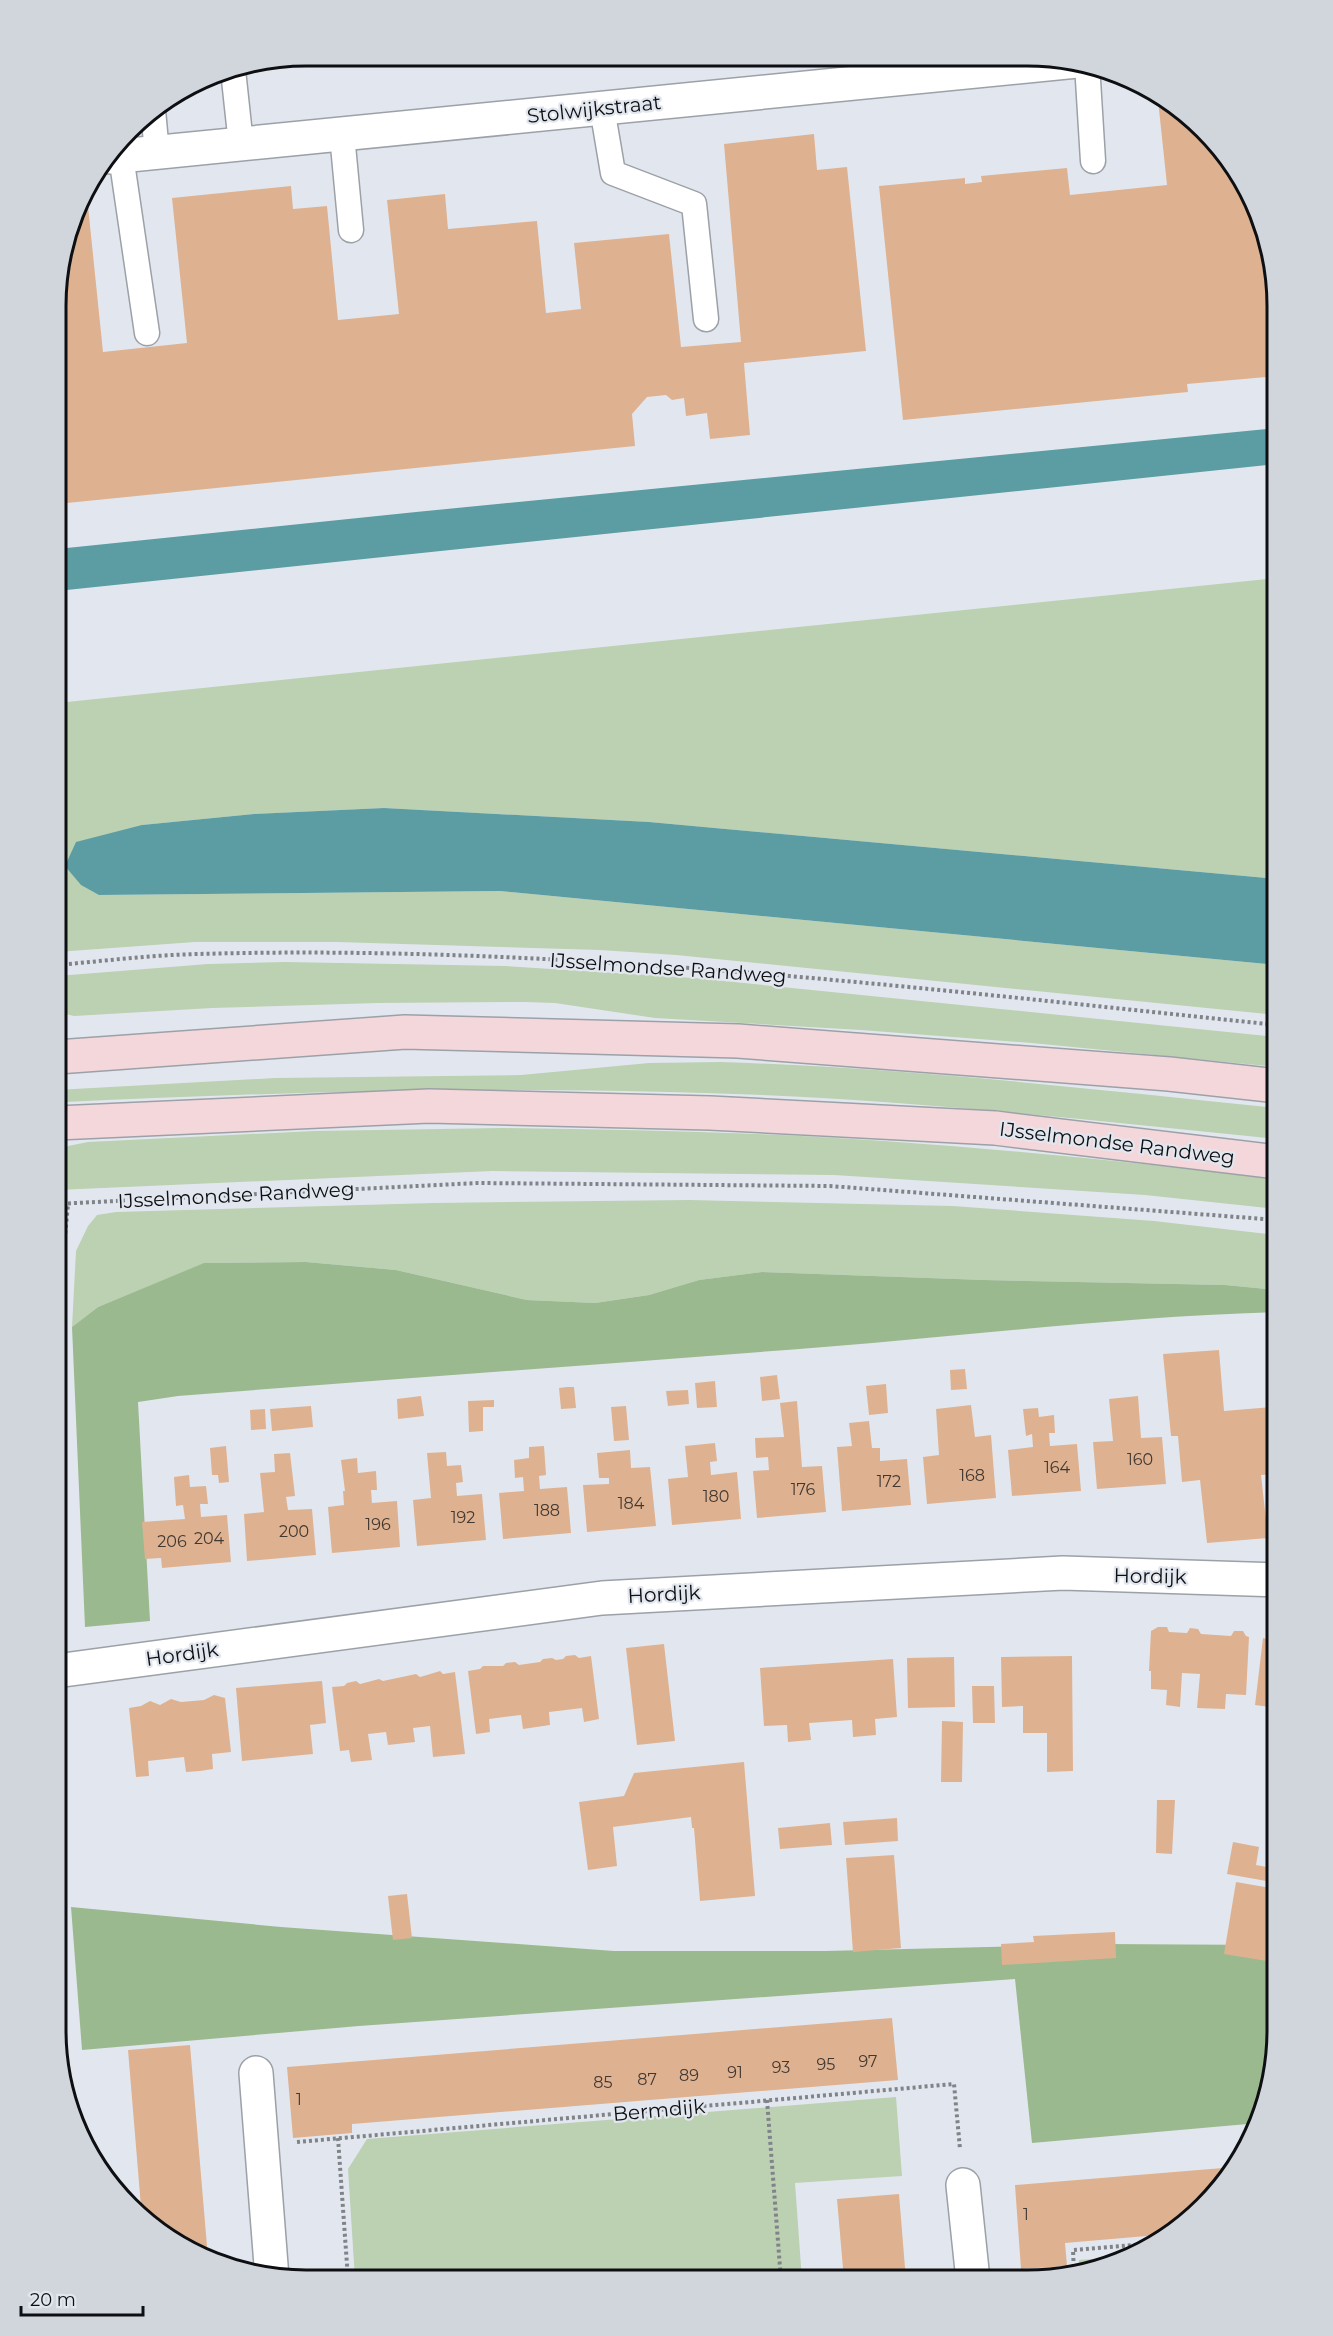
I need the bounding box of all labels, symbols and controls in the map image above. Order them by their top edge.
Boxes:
street label: Stolwijkstraat [526,90,662,128]
street label: IJsselmondse Randweg [549,948,787,988]
street label: IJsselmondse Randweg [998,1117,1236,1169]
street label: IJsselmondse Randweg [117,1177,355,1213]
house number: 160 [1127,1450,1153,1469]
house number: 164 [1044,1458,1070,1477]
house number: 168 [959,1466,985,1485]
house number: 172 [877,1472,901,1491]
house number: 176 [791,1480,816,1499]
house number: 180 [703,1487,729,1506]
house number: 184 [618,1494,645,1513]
house number: 188 [534,1501,560,1520]
house number: 192 [451,1508,475,1527]
house number: 196 [365,1515,391,1534]
house number: 200 [279,1522,309,1541]
house number: 204 [194,1529,225,1548]
house number: 206 [157,1532,187,1551]
street label: Hordijk [1113,1563,1187,1589]
street label: Hordijk [627,1580,701,1608]
street label: Hordijk [144,1637,220,1671]
house number: 97 [858,2052,878,2071]
house number: 95 [817,2055,835,2074]
house number: 93 [772,2058,790,2077]
house number: 91 [727,2063,743,2082]
house number: 89 [679,2066,699,2085]
house number: 87 [637,2070,657,2089]
house number: 85 [593,2073,613,2092]
house number: 1 [296,2090,302,2109]
street label: Bermdijk [612,2094,706,2126]
house number: 1 [1023,2205,1029,2224]
scale bar [21,2279,142,2317]
text: 20 m [30,2289,76,2311]

